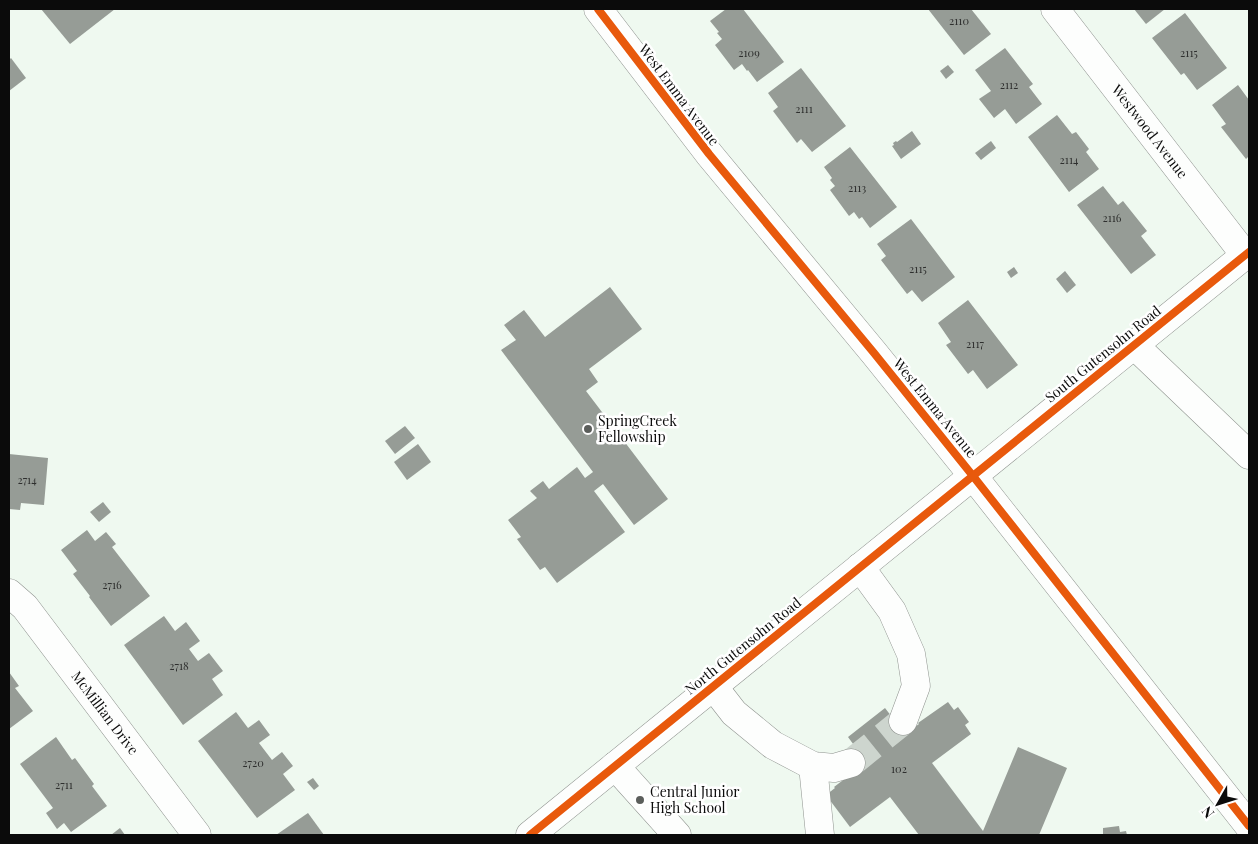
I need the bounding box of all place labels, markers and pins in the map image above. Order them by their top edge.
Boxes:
place label: SpringCreek Fellowship [598,411,677,446]
marker: SpringCreek Fellowship [582,423,594,435]
place label: Central Junior High School [650,782,740,817]
marker: Central Junior High School [634,794,646,806]

